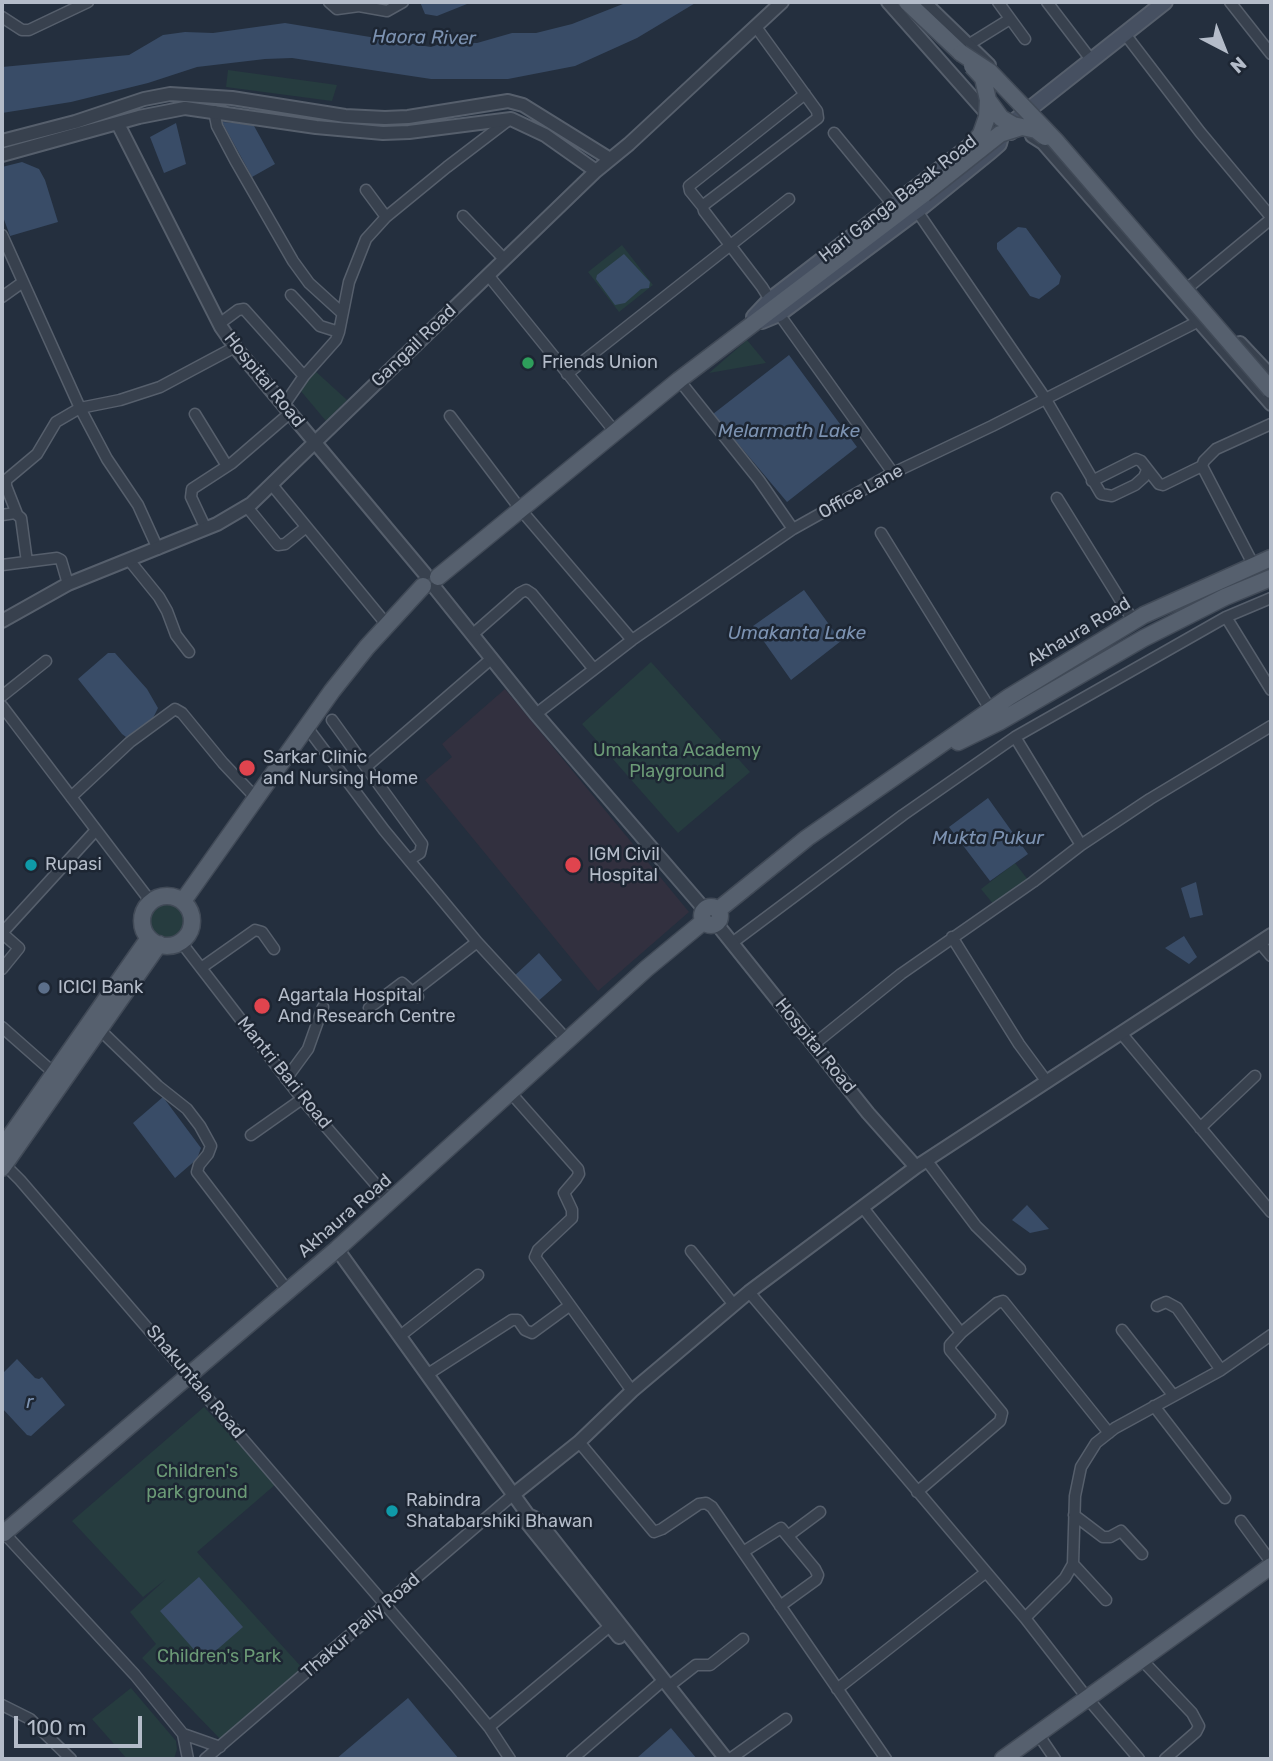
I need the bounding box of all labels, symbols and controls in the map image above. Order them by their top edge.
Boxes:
north arrow [1189,14,1259,84]
water label: Haora River [372,26,476,50]
text: N [1226,52,1251,78]
street label: Hari Ganga Basak Road [815,131,981,267]
street label: Gangail Road [367,300,461,392]
street label: Hospital Road [219,328,309,432]
place label: Friends Union [542,352,658,374]
marker: Friends Union [520,355,536,371]
water label: Melarmath Lake [718,421,860,443]
street label: Office Lane [815,460,907,524]
street label: Akhaura Road [1023,593,1135,671]
water label: Umakanta Lake [728,623,866,645]
park label: Umakanta Academy Playground [593,740,761,782]
place label: Sarkar Clinic and Nursing Home [263,747,418,790]
marker: Sarkar Clinic and Nursing Home [237,758,257,778]
water label: Mukta Pukur [932,828,1044,850]
place label: IGM Civil Hospital [589,844,660,886]
place label: Rupasi [45,854,102,876]
marker: IGM Civil Hospital [563,855,583,875]
marker: Rupasi [23,857,39,873]
place label: ICICI Bank [58,977,143,999]
marker: ICICI Bank [36,980,52,996]
place label: Agartala Hospital And Research Centre [278,985,456,1028]
street label: Hospital Road [770,994,860,1098]
marker: Agartala Hospital And Research Centre [252,996,272,1016]
street label: Mantri Bari Road [232,1013,336,1133]
street label: Akhaura Road [294,1170,396,1262]
street label: Shakuntala Road [141,1321,249,1443]
water label: r [26,1392,34,1414]
park label: Children's park ground [146,1461,248,1504]
place label: Rabindra Shatabarshiki Bhawan [406,1490,593,1532]
marker: Rabindra Shatabarshiki Bhawan [384,1503,400,1519]
street label: Thakur Pally Road [298,1569,424,1683]
park label: Children's Park [157,1646,281,1668]
scale bar [18,1702,145,1746]
text: 100 m [27,1715,86,1740]

